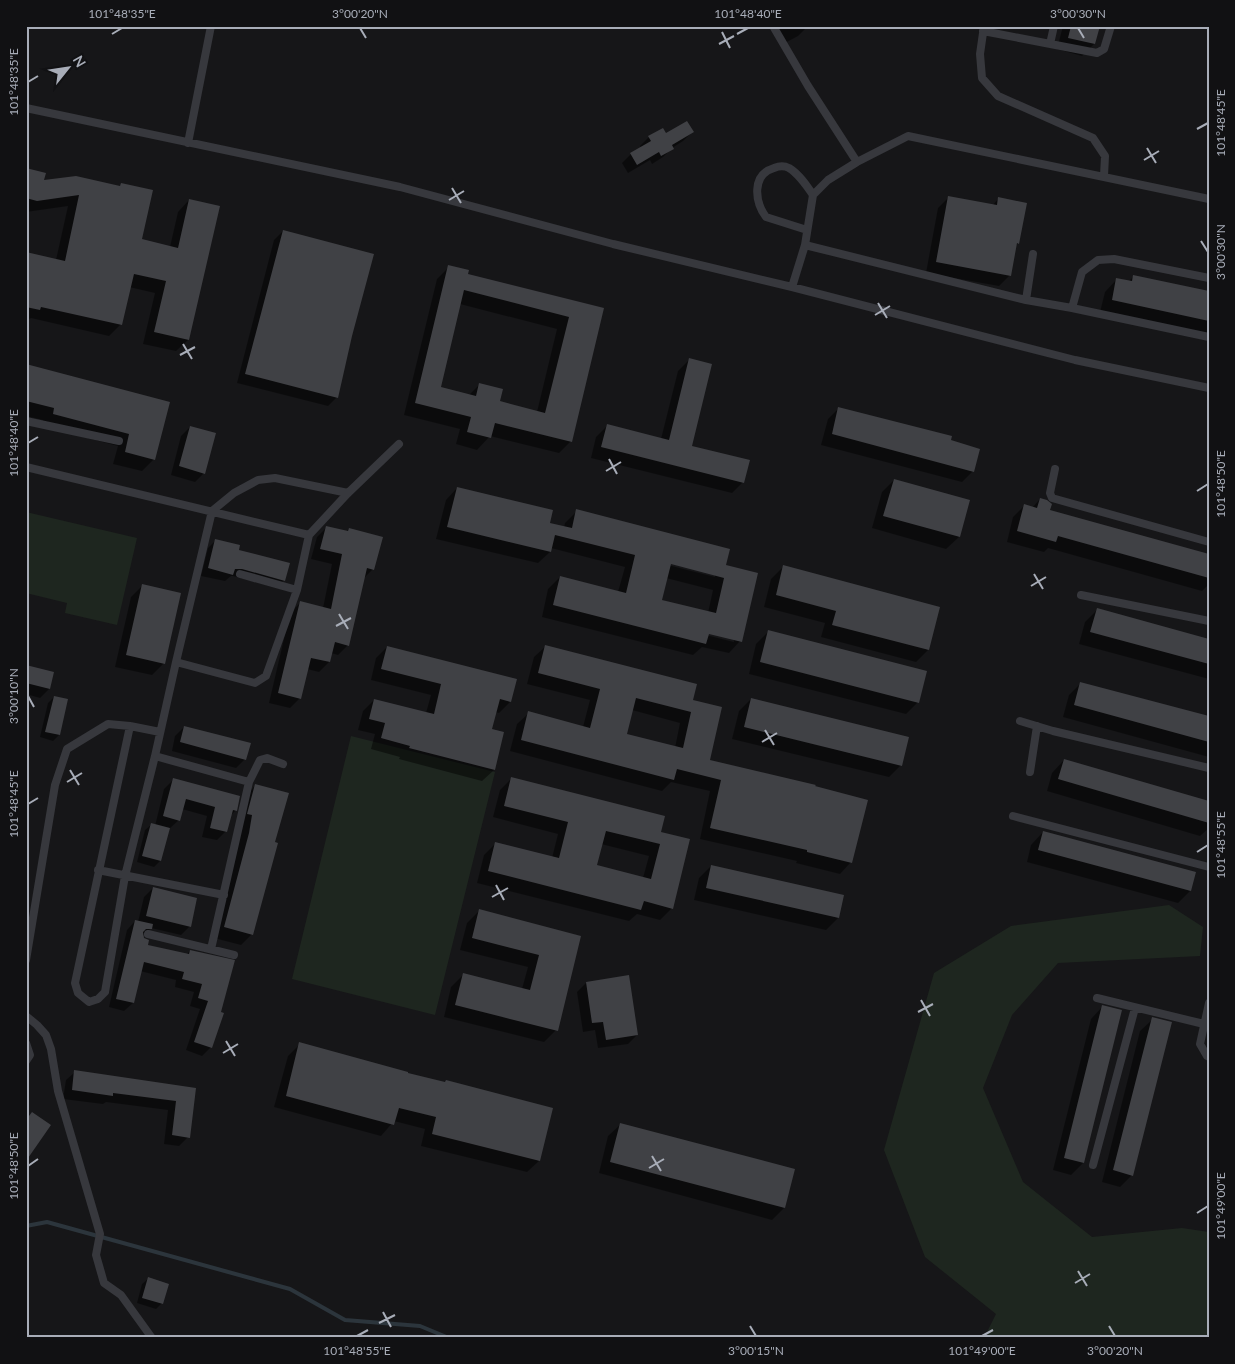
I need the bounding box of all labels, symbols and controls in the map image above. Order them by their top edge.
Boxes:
text: 101°48'35"E [88,6,156,21]
text: 3°00'20"N [332,6,388,21]
text: 101°48'40"E [714,6,782,21]
text: 3°00'30"N [1050,6,1106,21]
north arrow [42,42,92,92]
text: 101°48'35"E [6,48,21,116]
text: N [70,52,90,70]
text: 101°48'45"E [1213,89,1228,157]
text: 3°00'30"N [1213,224,1228,280]
text: 101°48'40"E [6,409,21,477]
text: 101°48'50"E [1213,450,1228,518]
text: 3°00'10"N [6,668,21,724]
text: 101°48'45"E [6,770,21,838]
text: 101°48'55"E [1213,811,1228,879]
text: 101°48'50"E [6,1132,21,1200]
text: 101°49'00"E [1213,1172,1228,1240]
text: 101°48'55"E [323,1343,391,1358]
text: 3°00'15"N [728,1343,784,1358]
text: 101°49'00"E [948,1343,1016,1358]
text: 3°00'20"N [1087,1343,1143,1358]

